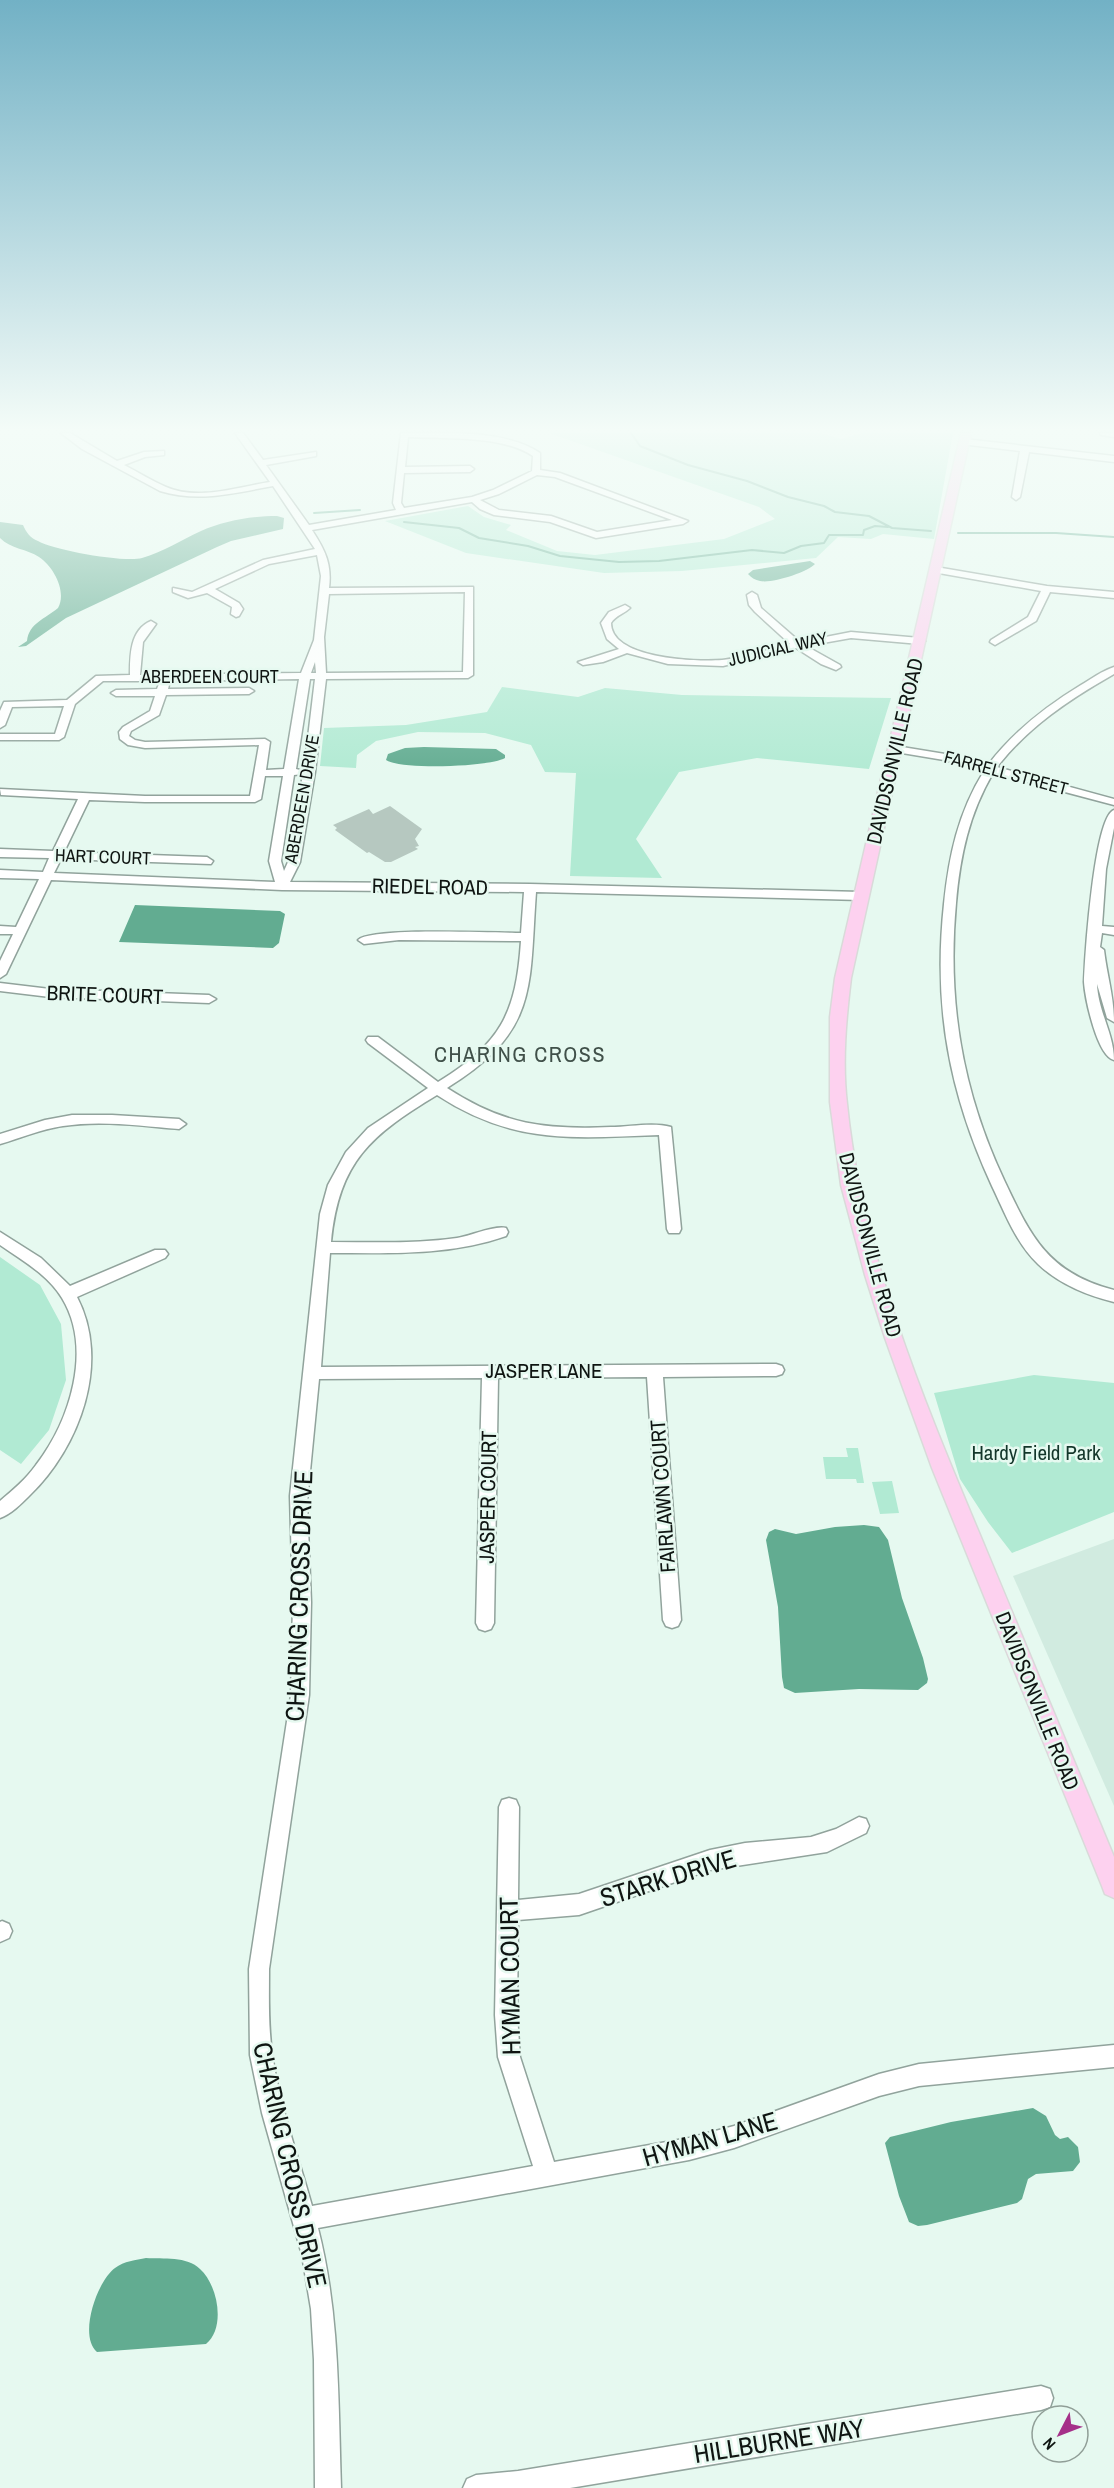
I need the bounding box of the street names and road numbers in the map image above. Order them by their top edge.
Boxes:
street label: JUDICIAL WAY [726,625,830,672]
street label: DAVIDSONVILLE ROAD [859,655,930,847]
street label: ABERDEEN COURT [140,664,279,689]
street label: ABERDEEN DRIVE [278,733,325,866]
street label: FARRELL STREET [941,744,1071,801]
street label: HART COURT [55,842,151,871]
street label: RIEDEL ROAD [372,871,488,902]
street label: BRITE COURT [46,978,164,1011]
street label: DAVIDSONVILLE ROAD [832,1149,909,1340]
street label: JASPER LANE [486,1356,602,1385]
street label: FAIRLAWN COURT [643,1418,682,1573]
street label: JASPER COURT [472,1430,503,1564]
street label: CHARING CROSS DRIVE [277,1470,320,1722]
street label: DAVIDSONVILLE ROAD [988,1607,1087,1794]
street label: STARK DRIVE [596,1840,740,1915]
street label: HYMAN COURT [491,1897,528,2055]
street label: CHARING CROSS DRIVE [245,2039,336,2291]
street label: HYMAN LANE [638,2103,781,2174]
street label: HILLBURNE WAY [691,2410,867,2471]

